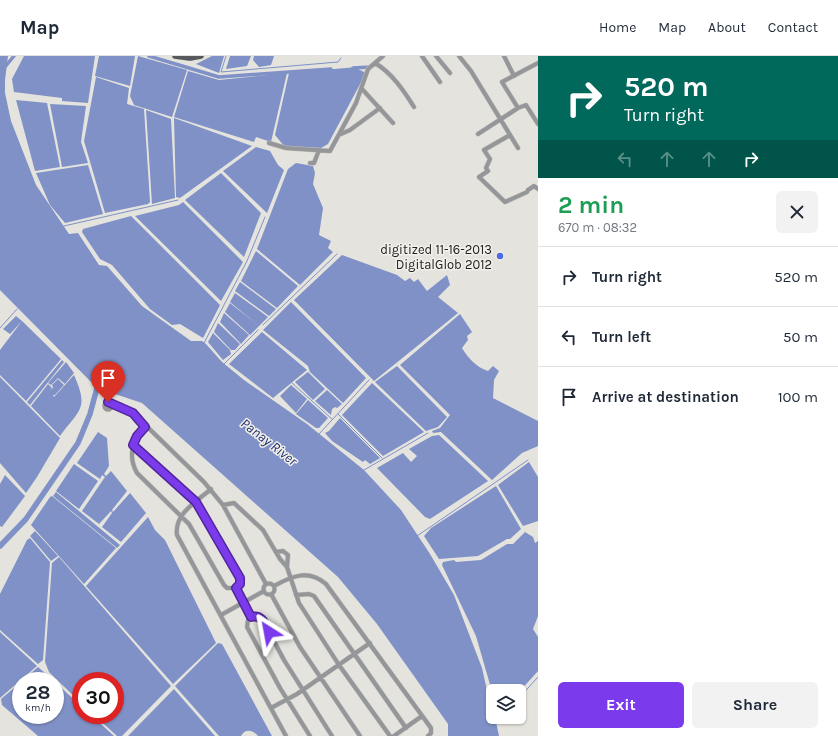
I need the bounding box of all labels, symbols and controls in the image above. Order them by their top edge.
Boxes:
text: Map [20,17,59,39]
text: Home [599,19,636,36]
text: Map [658,19,686,36]
text: About [708,19,746,36]
text: Contact [768,19,818,36]
text: 520 m [624,70,709,103]
icon: right [558,72,610,124]
text: Turn right [624,104,704,126]
icon: left [614,148,636,170]
icon: ahead [656,148,678,170]
icon: ahead [698,148,720,170]
icon: right [740,148,762,170]
text: 2 min [558,191,624,219]
button: close [776,191,818,233]
text: 670 m · 08:32 [558,220,637,235]
place label: digitized 11-16-2013 DigitalGlob 2012 [380,242,492,272]
marker: digitized 11-16-2013 DigitalGlob 2012 [495,251,505,261]
icon: right [558,266,580,288]
text: Turn right [592,268,662,286]
text: 520 m [774,268,818,286]
icon: left [558,326,580,348]
text: Turn left [592,328,651,346]
text: 50 m [783,328,818,346]
pin [91,361,125,402]
icon: arrive [97,367,119,389]
icon: arrive [558,386,580,408]
text: Arrive at destination [592,388,739,406]
text: 100 m [778,388,818,406]
water label: Panay River [237,415,302,470]
position arrow [248,611,290,653]
speed limit sign: 30 [72,672,124,724]
text: 28 [25,681,51,704]
button: Exit [558,682,684,728]
button: Share [692,682,818,728]
map controls [486,684,526,724]
button: layers [486,684,526,724]
text: km/h [25,702,51,714]

